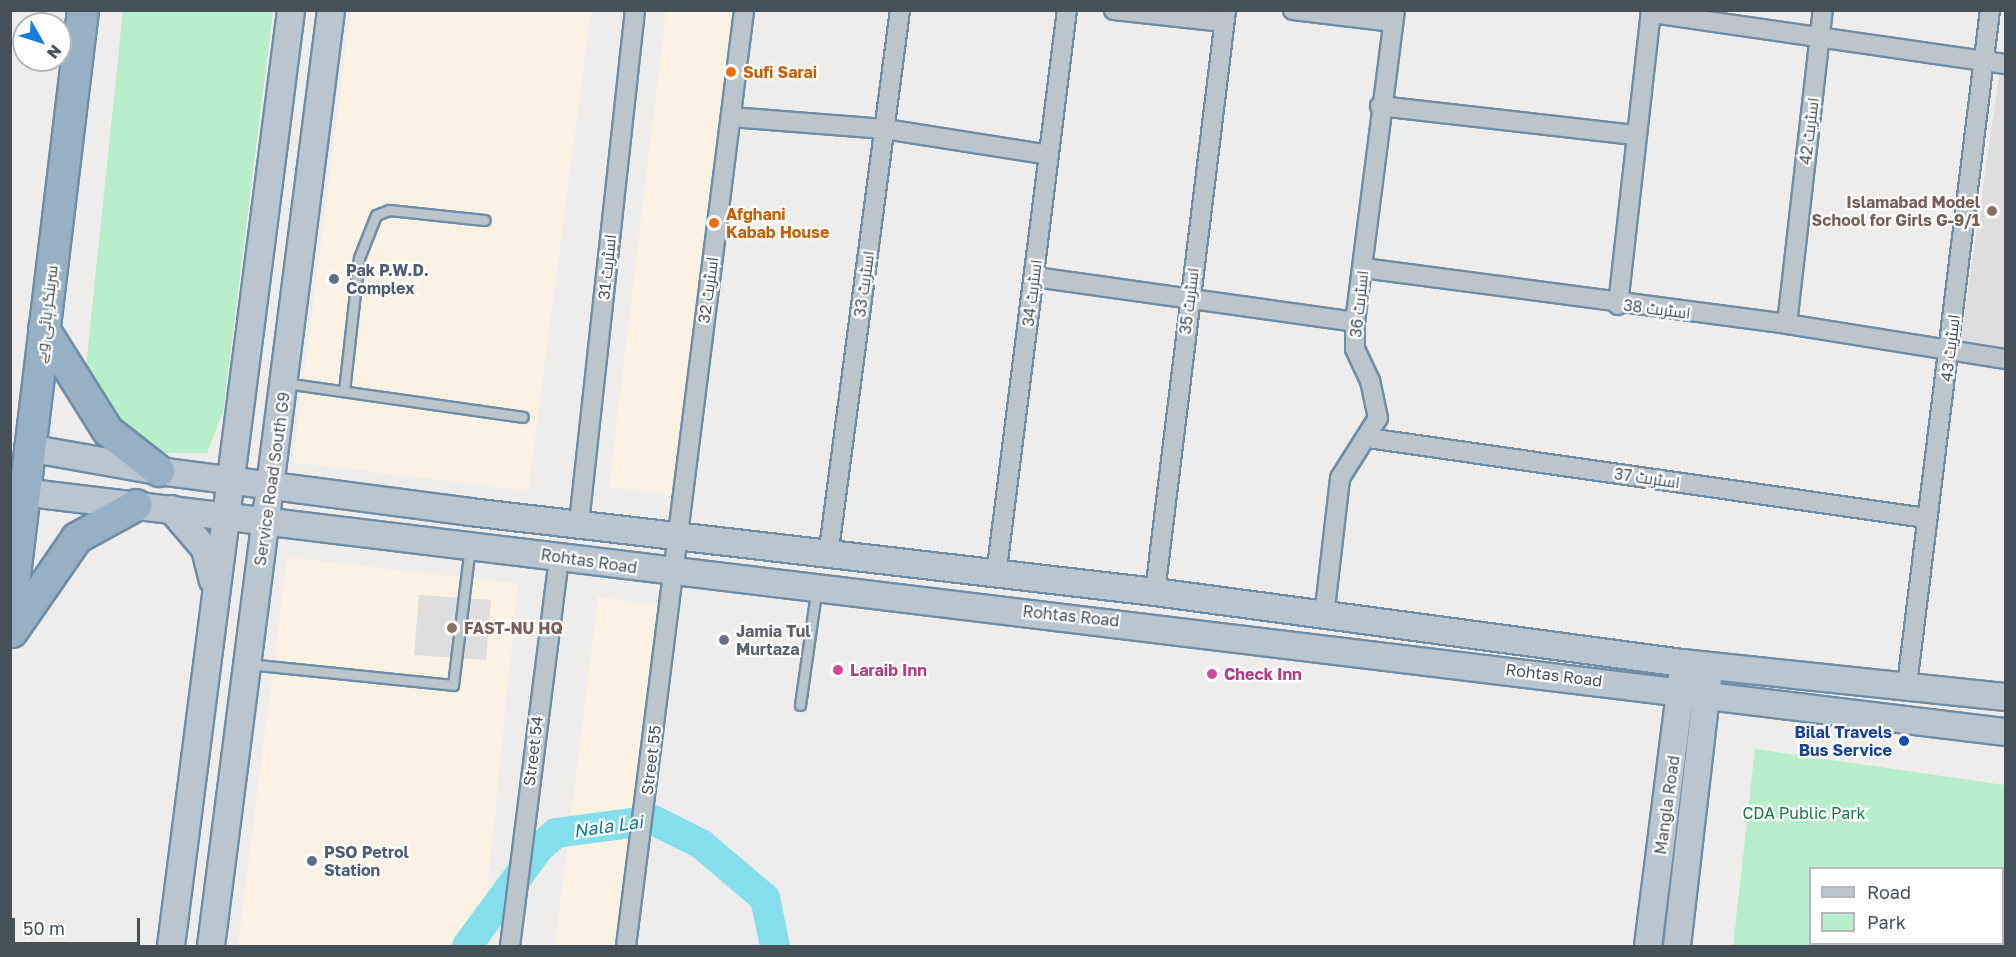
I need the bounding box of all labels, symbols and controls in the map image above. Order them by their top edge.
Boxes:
north arrow [12,12,72,72]
text: N [43,41,66,63]
place label: Sufi Sarai [743,62,817,82]
marker: Sufi Sarai [724,65,738,79]
street label: اسٹریٹ 42 [1795,96,1823,166]
place label: Islamabad Model School for Girls G-9/1 [1812,192,1980,230]
place label: Afghani Kabab House [726,204,829,242]
marker: Islamabad Model School for Girls G-9/1 [1985,204,1999,218]
marker: Afghani Kabab House [707,216,721,230]
street label: اسٹریٹ 31 [594,233,620,301]
street label: اسٹریٹ 33 [850,249,878,319]
street label: اسٹریٹ 32 [694,255,722,325]
street label: اسٹریٹ 34 [1018,258,1046,328]
place label: Pak P.W.D. Complex [346,260,429,298]
street label: سرینگر ہائی وے [30,264,62,364]
street label: اسٹریٹ 35 [1175,267,1203,335]
street label: اسٹریٹ 36 [1346,269,1372,339]
marker: Pak P.W.D. Complex [327,272,341,286]
street label: اسٹریٹ 38 [1622,295,1692,323]
street label: اسٹریٹ 43 [1936,313,1964,383]
street label: Service Road South G9 [250,391,294,567]
street label: اسٹریٹ 37 [1613,464,1681,492]
street label: Rohtas Road [540,545,638,577]
street label: Rohtas Road [1022,601,1120,631]
place label: FAST-NU HQ [464,618,563,638]
marker: FAST-NU HQ [445,621,459,635]
place label: Jamia Tul Murtaza [736,621,811,659]
marker: Jamia Tul Murtaza [717,633,731,647]
place label: Laraib Inn [850,660,927,680]
street label: Rohtas Road [1505,660,1603,690]
marker: Laraib Inn [831,663,845,677]
place label: Check Inn [1224,664,1302,684]
marker: Check Inn [1205,667,1219,681]
street label: Street 54 [519,715,547,787]
place label: Bilal Travels Bus Service [1795,722,1892,760]
street label: Street 55 [637,724,665,796]
marker: Bilal Travels Bus Service [1897,734,1911,748]
street label: Mangla Road [1651,754,1683,856]
park label: CDA Public Park [1742,803,1866,823]
water label: Nala Lai [572,810,644,842]
place label: PSO Petrol Station [324,842,409,880]
marker: PSO Petrol Station [305,854,319,868]
legend [1809,867,2004,945]
text: Road [1867,881,1911,903]
scale bar [15,906,142,944]
text: Park [1867,911,1906,933]
text: 50 m [23,917,65,939]

